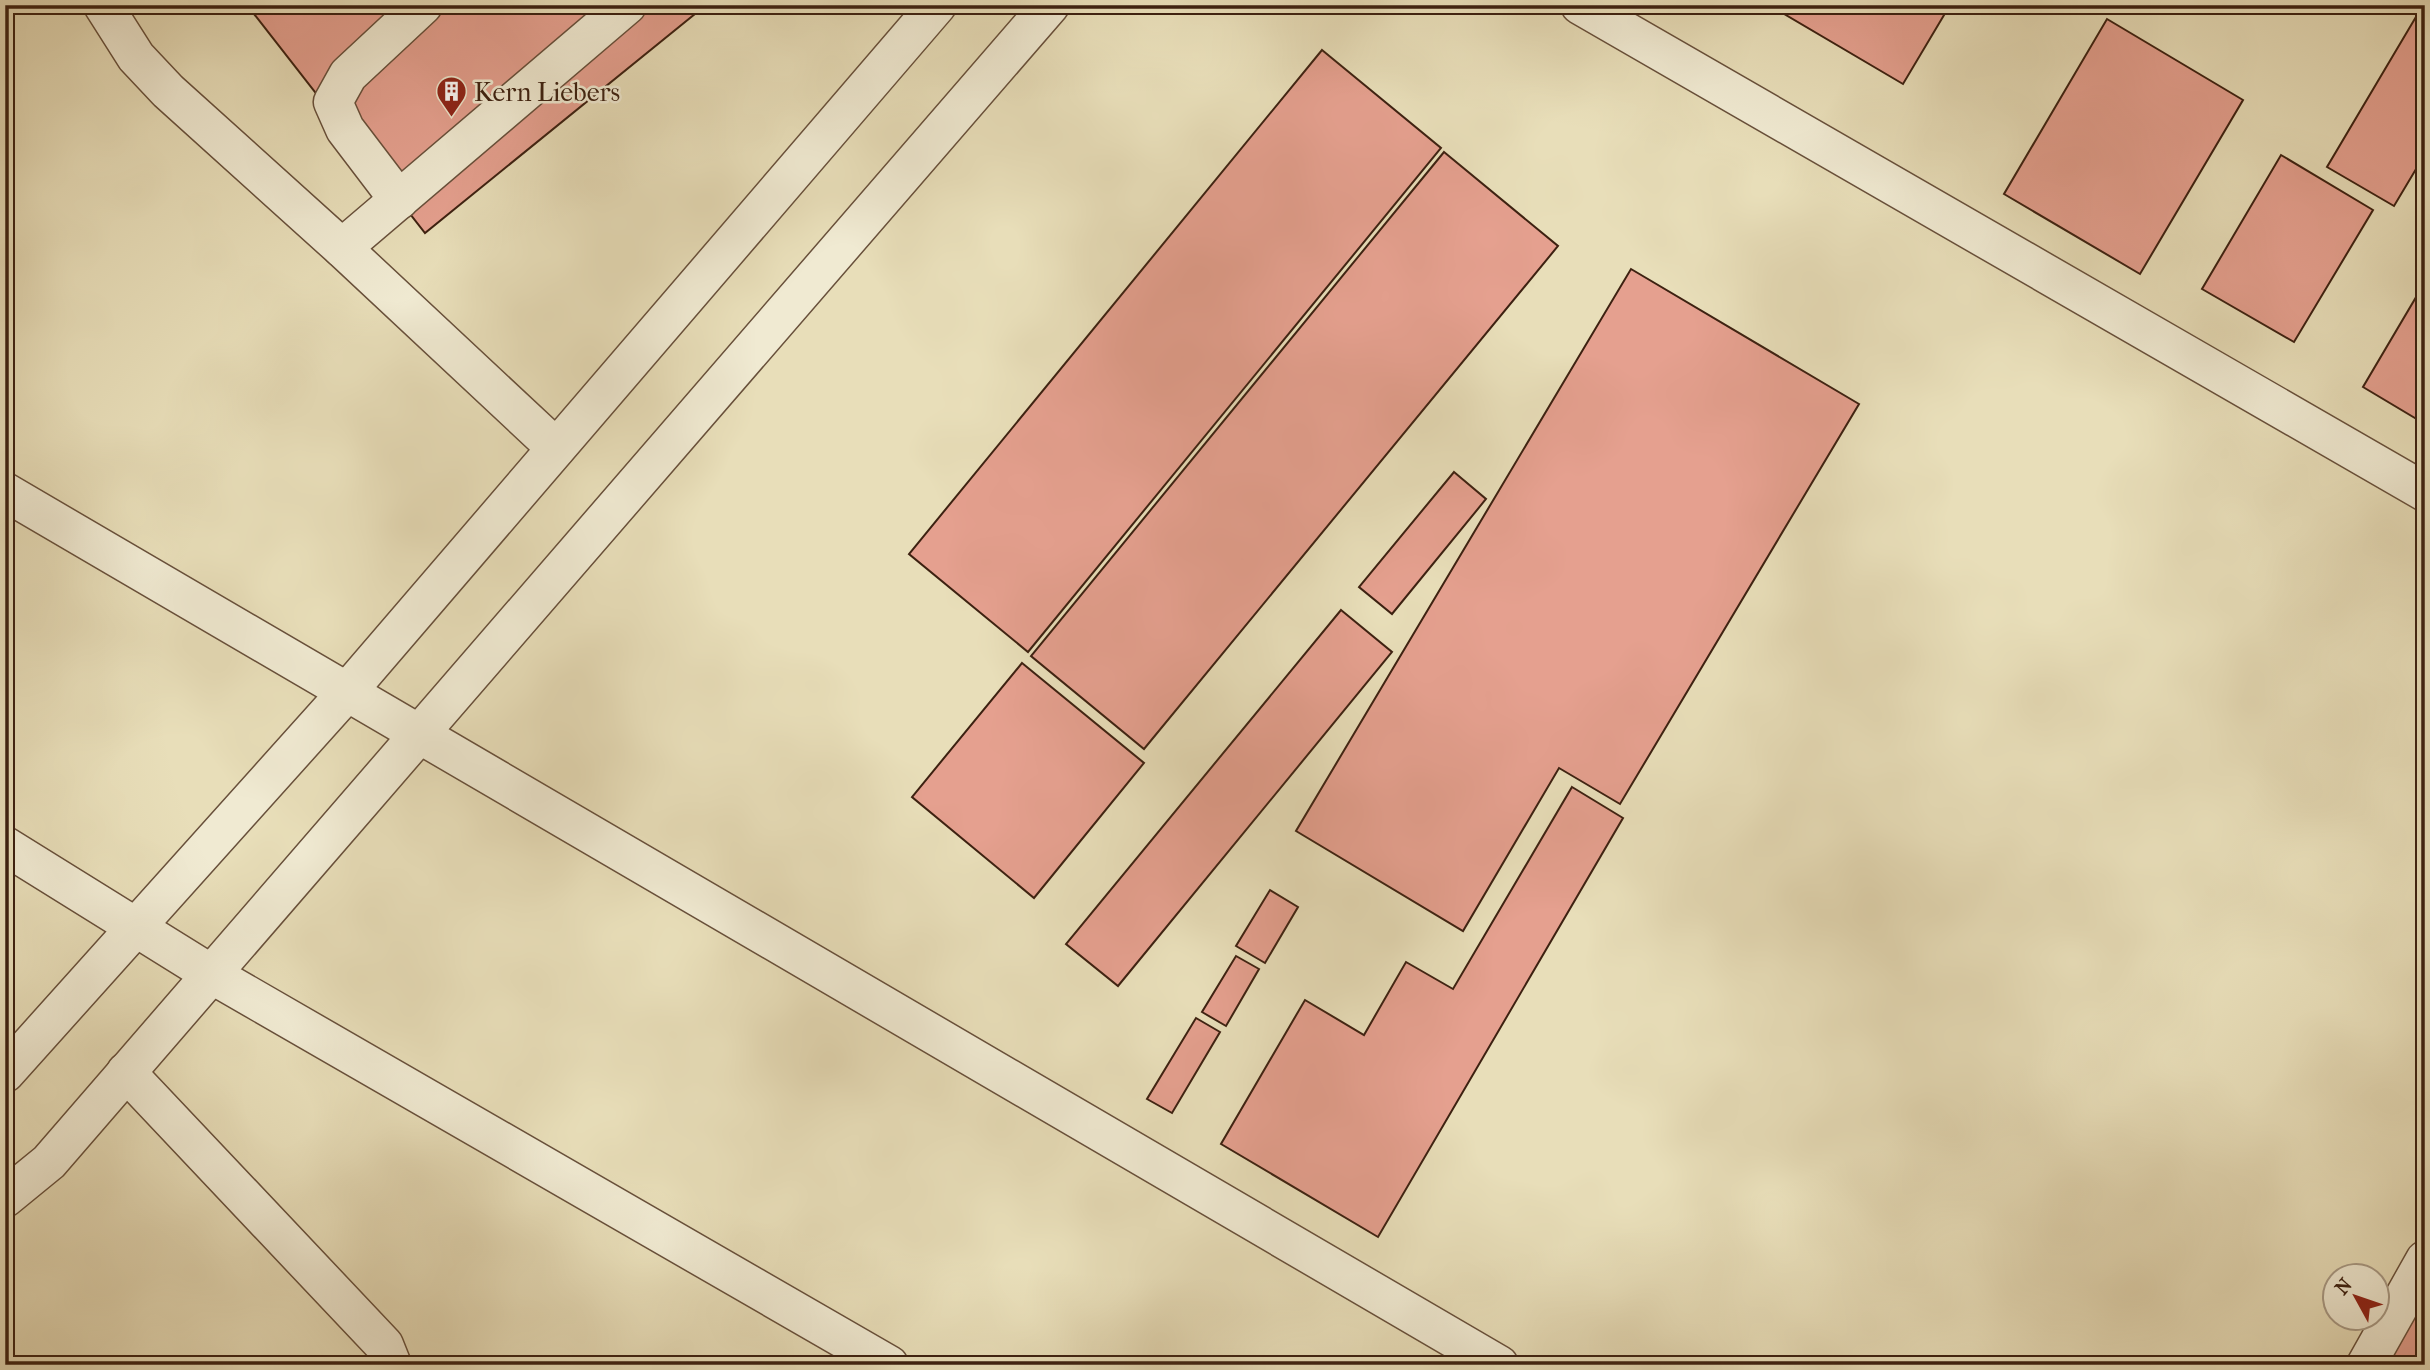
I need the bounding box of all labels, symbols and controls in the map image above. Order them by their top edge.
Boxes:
building icon: Kern Liebers [434,75,468,119]
place label: Kern Liebers [474,77,620,108]
north arrow [2322,1262,2392,1332]
text: N [2331,1274,2357,1299]

